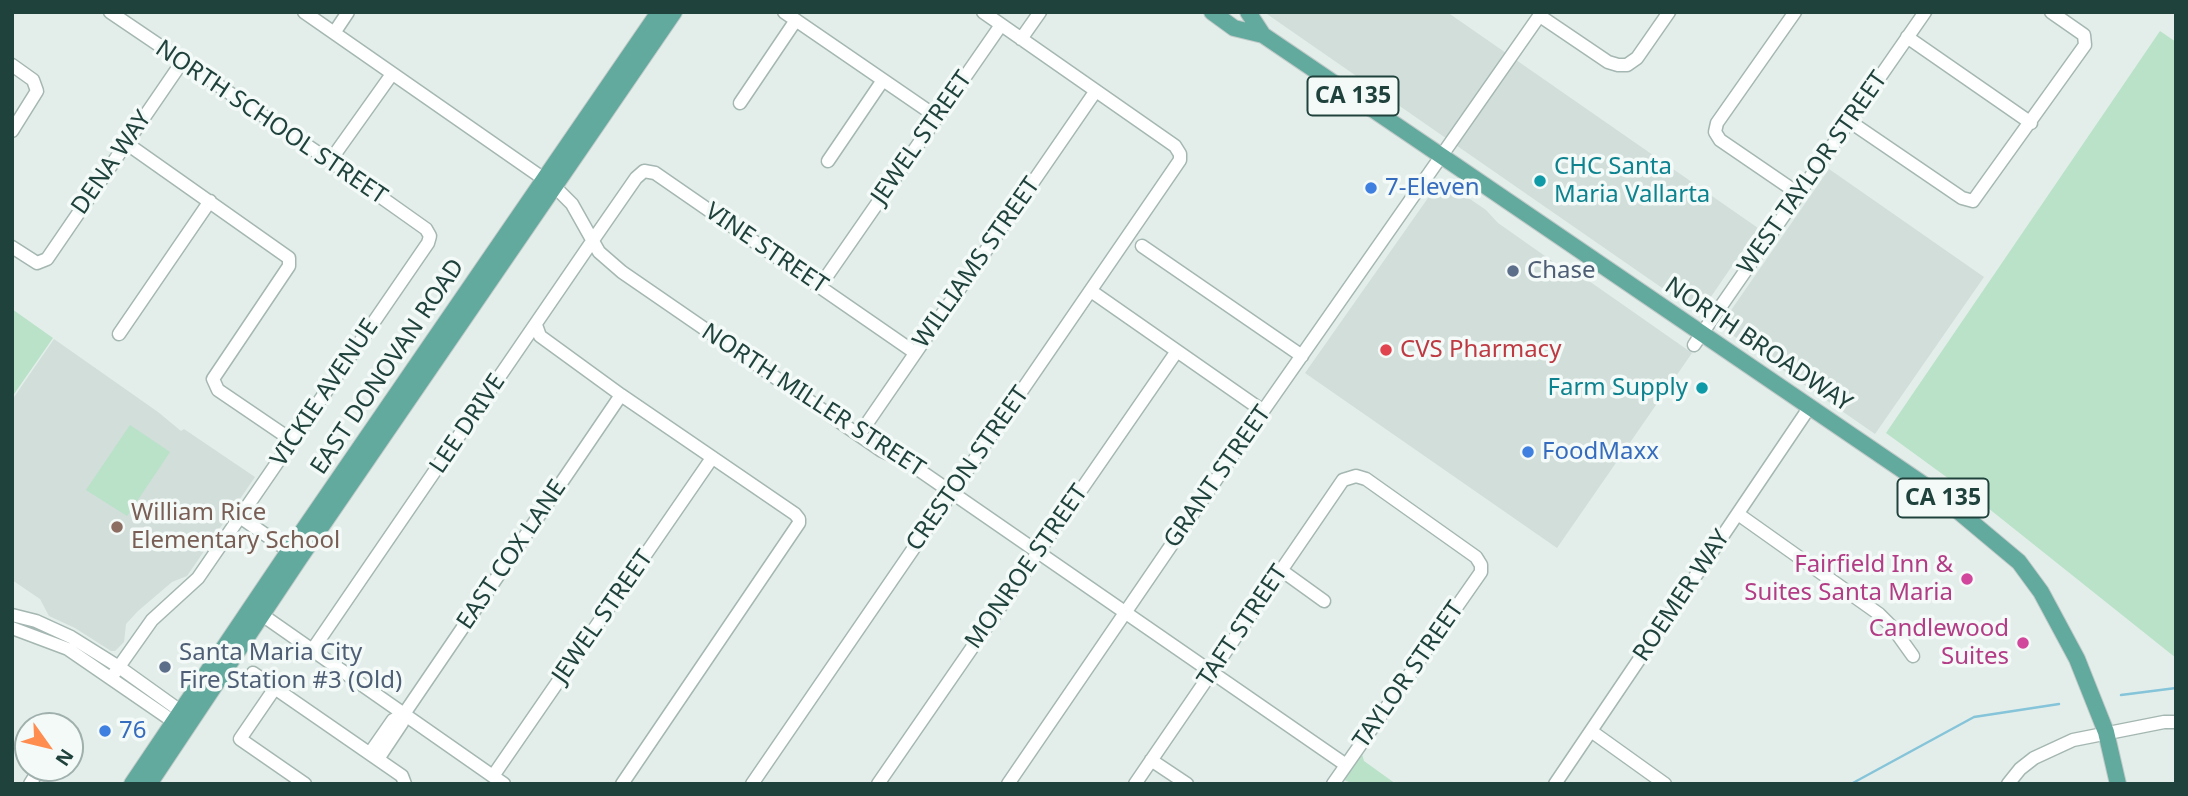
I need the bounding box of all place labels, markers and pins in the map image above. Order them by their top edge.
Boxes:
place label: CHC Santa Maria Vallarta [1554,153,1710,209]
marker: CHC Santa Maria Vallarta [1532,173,1548,189]
place label: 7-Eleven [1385,174,1480,202]
marker: 7-Eleven [1363,180,1379,196]
place label: Chase [1527,257,1595,285]
marker: Chase [1505,263,1521,279]
place label: CVS Pharmacy [1400,336,1561,364]
marker: CVS Pharmacy [1378,342,1394,358]
place label: Farm Supply [1548,374,1688,402]
marker: Farm Supply [1694,380,1710,396]
place label: FoodMaxx [1542,438,1659,466]
marker: FoodMaxx [1520,444,1536,460]
place label: William Rice Elementary School [131,499,340,555]
marker: William Rice Elementary School [109,519,125,535]
place label: Fairfield Inn & Suites Santa Maria [1744,551,1953,607]
marker: Fairfield Inn & Suites Santa Maria [1959,571,1975,587]
place label: Candlewood Suites [1869,615,2009,671]
marker: Candlewood Suites [2015,635,2031,651]
place label: Santa Maria City Fire Station #3 (Old) [179,639,402,695]
marker: Santa Maria City Fire Station #3 (Old) [157,659,173,675]
place label: 76 [119,717,146,745]
marker: 76 [97,723,113,739]

